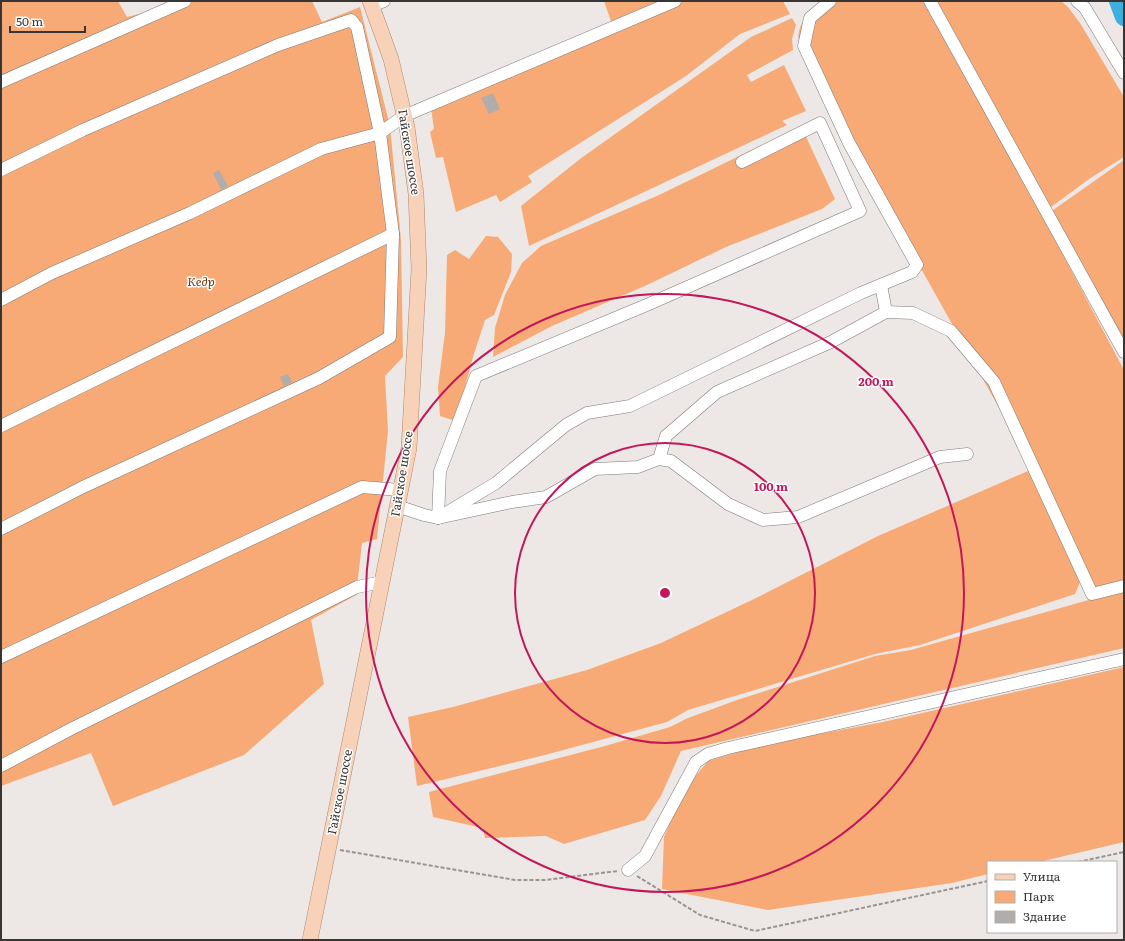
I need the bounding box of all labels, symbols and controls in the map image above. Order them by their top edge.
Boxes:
scale bar [10,8,85,34]
text: 50 m [16,12,43,30]
street label: Гайское шоссе [394,108,426,196]
park label: Кедр [187,272,215,290]
text: 200 m [858,372,894,390]
street label: Гайское шоссе [385,430,417,518]
text: 100 m [754,477,788,495]
centre of rings [658,586,672,600]
street label: Гайское шоссе [322,748,356,836]
legend [987,861,1117,933]
text: Улица [1023,867,1061,885]
text: Парк [1023,887,1054,905]
text: Здание [1023,907,1066,925]

